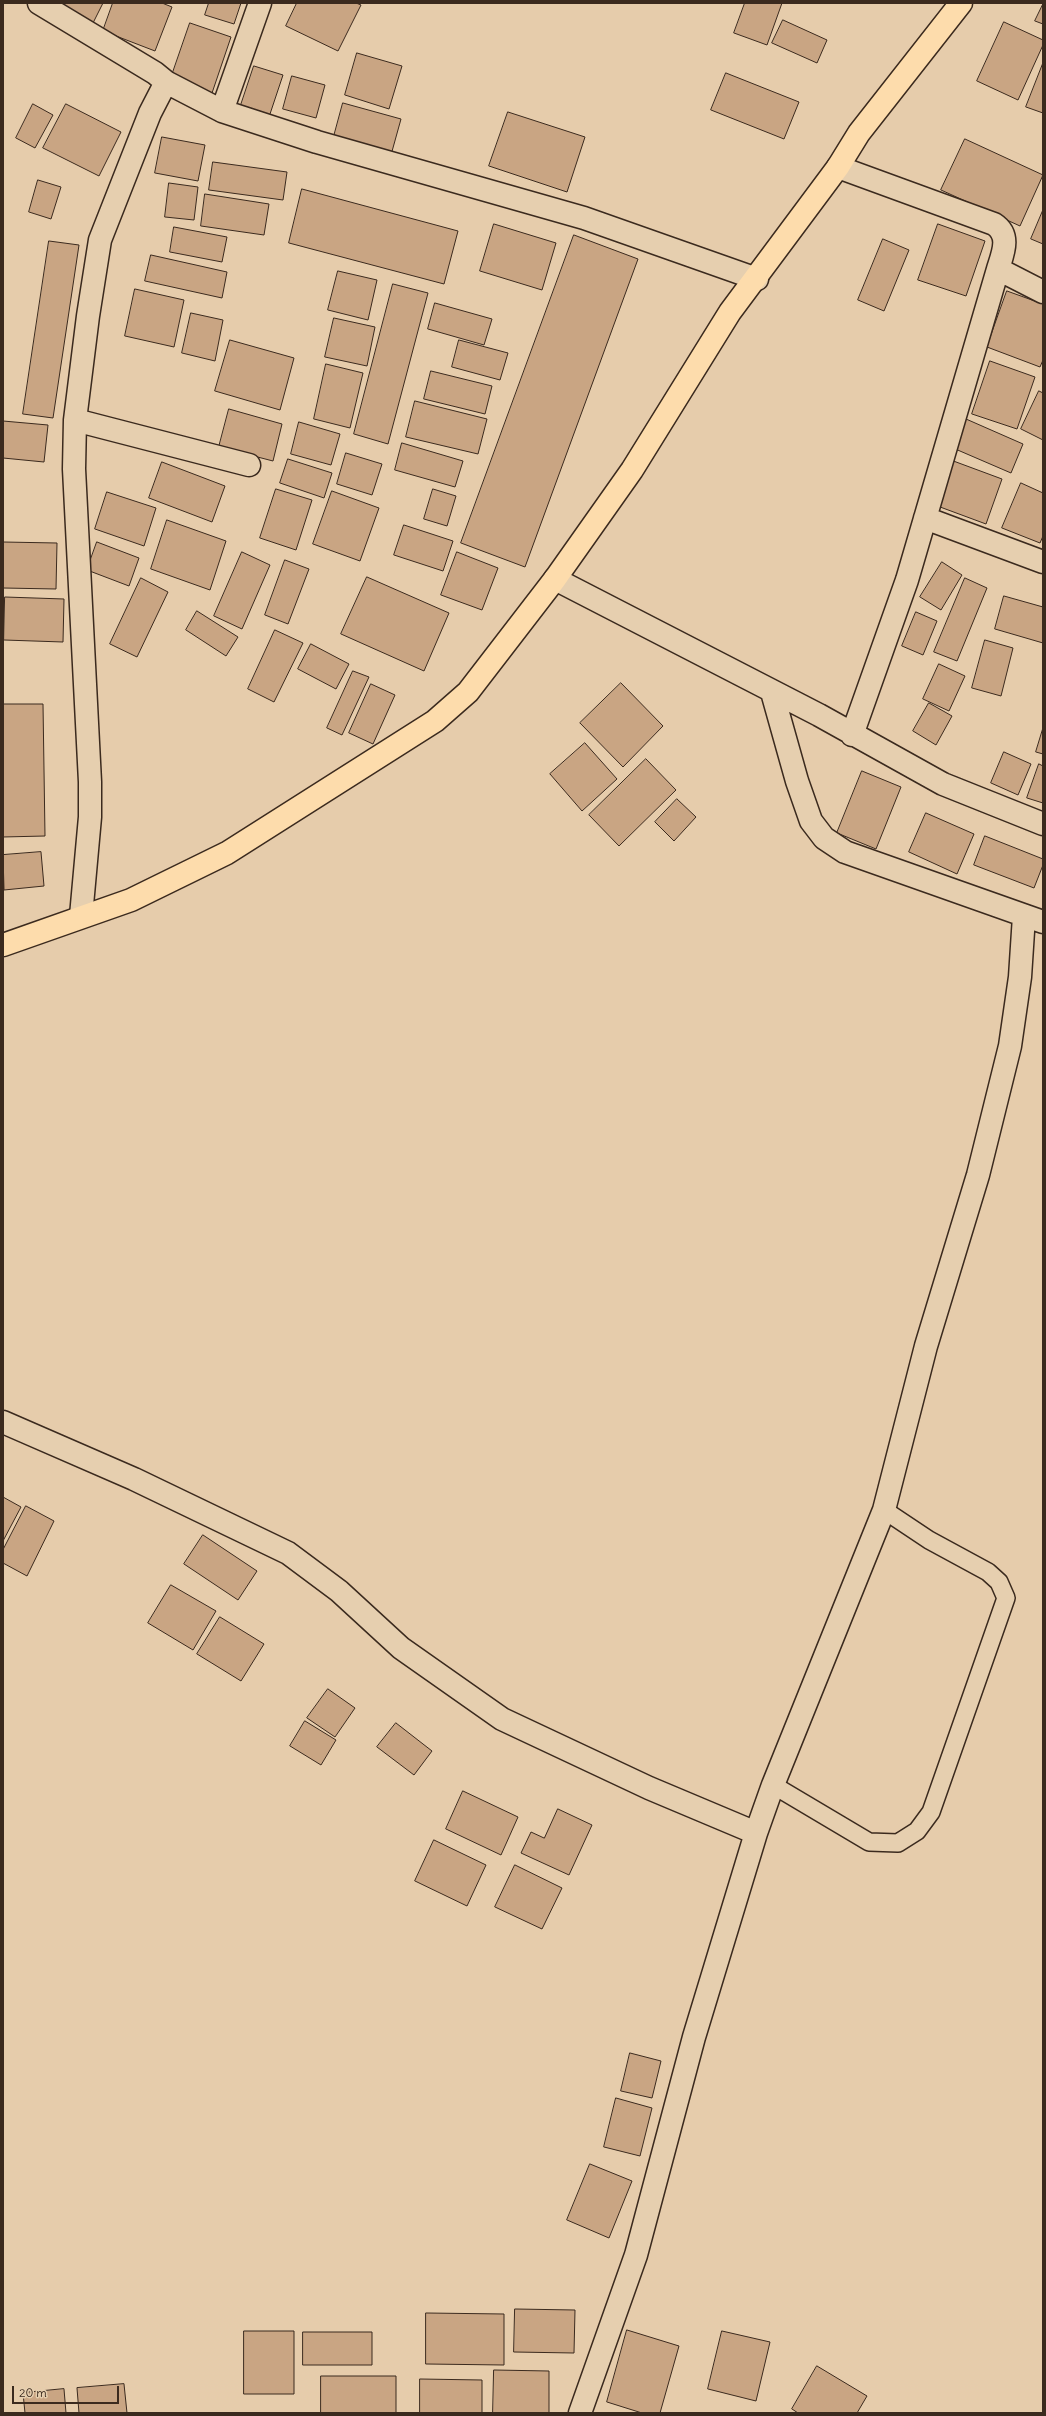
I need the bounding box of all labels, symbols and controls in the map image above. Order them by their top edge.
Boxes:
scale bar [14,2378,121,2404]
text: 20 m [19,2385,47,2400]

